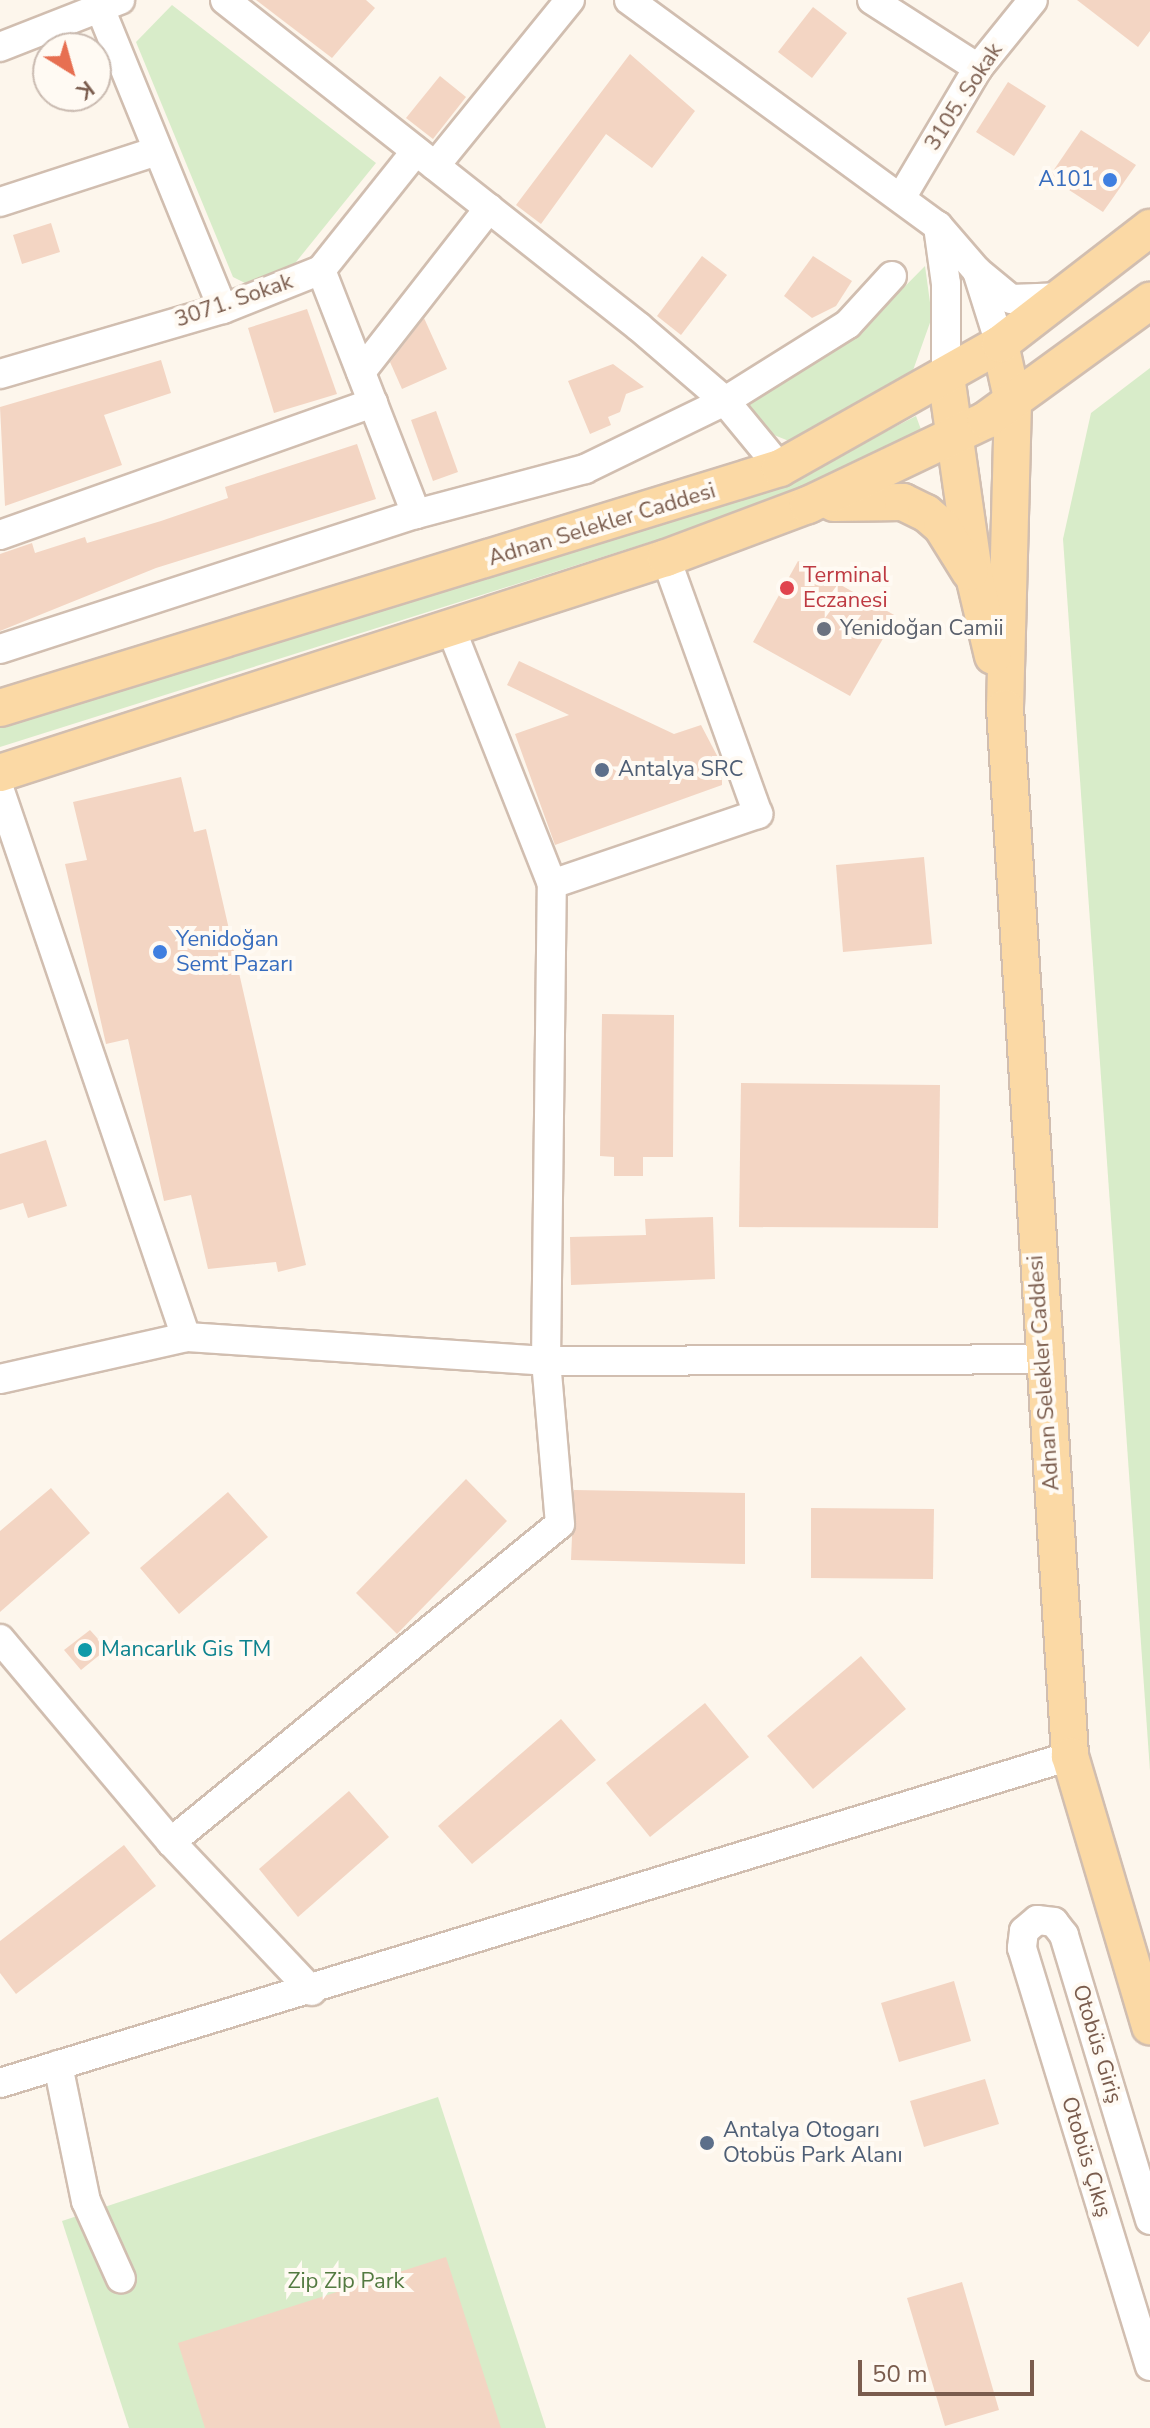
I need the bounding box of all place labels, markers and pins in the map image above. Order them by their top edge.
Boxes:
place label: A101 [1038,167,1094,193]
marker: A101 [1101,171,1119,189]
place label: Terminal Eczanesi [803,562,889,614]
marker: Terminal Eczanesi [778,579,796,597]
place label: Yenidoğan Camii [840,616,1004,642]
marker: Yenidoğan Camii [815,620,833,638]
place label: Antalya SRC [618,757,744,783]
marker: Antalya SRC [593,761,611,779]
place label: Yenidoğan Semt Pazarı [176,926,293,978]
marker: Yenidoğan Semt Pazarı [151,943,169,961]
place label: Mancarlık Gis TM [101,1637,271,1663]
marker: Mancarlık Gis TM [76,1641,94,1659]
place label: Antalya Otogarı Otobüs Park Alanı [723,2117,902,2168]
marker: Antalya Otogarı Otobüs Park Alanı [698,2134,716,2152]

